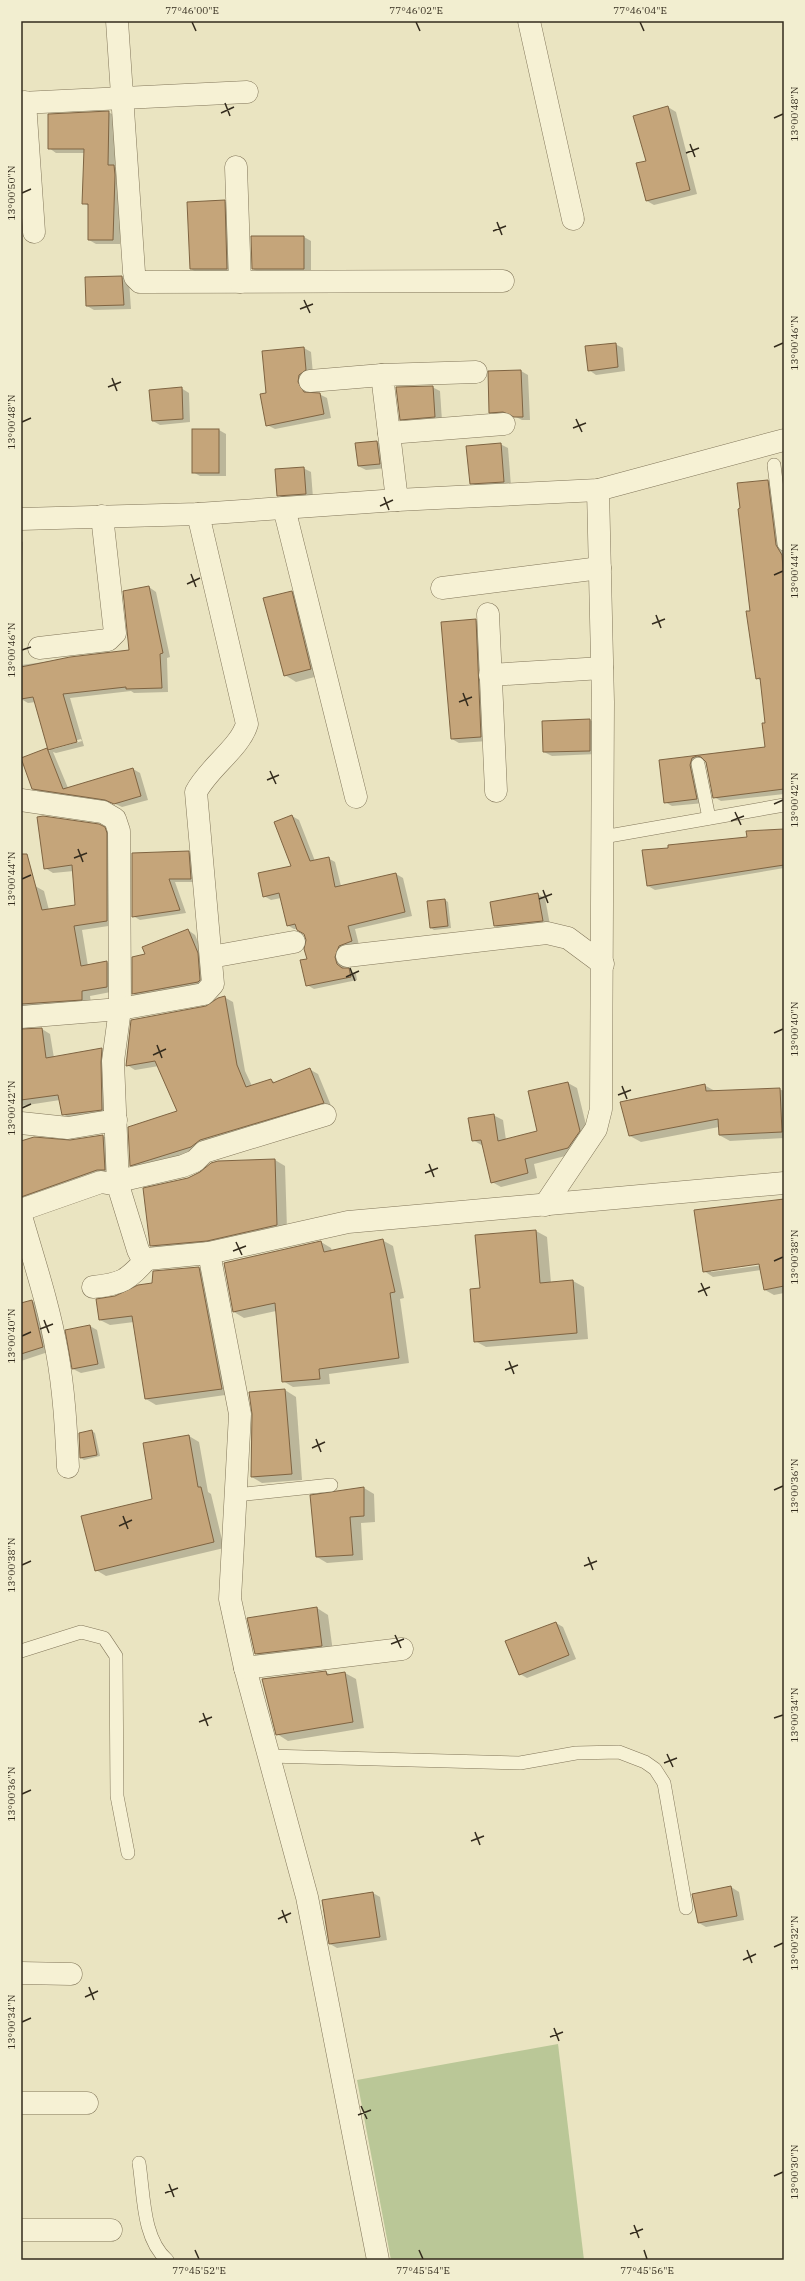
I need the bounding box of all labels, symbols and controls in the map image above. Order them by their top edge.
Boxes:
text: 77°46'00"E [165,4,219,17]
text: 77°46'02"E [389,4,443,17]
text: 77°46'04"E [613,4,667,17]
text: 13°00'48"N [788,86,801,142]
text: 13°00'50"N [5,165,18,221]
text: 13°00'46"N [788,315,801,371]
text: 13°00'48"N [5,394,18,450]
text: 13°00'44"N [788,543,801,599]
text: 13°00'46"N [5,622,18,678]
text: 13°00'42"N [788,772,801,828]
text: 13°00'44"N [5,851,18,907]
text: 13°00'40"N [788,1001,801,1057]
text: 13°00'42"N [5,1080,18,1136]
text: 13°00'38"N [788,1229,801,1285]
text: 13°00'40"N [5,1308,18,1364]
text: 13°00'36"N [788,1458,801,1514]
text: 13°00'38"N [5,1537,18,1593]
text: 13°00'34"N [788,1687,801,1743]
text: 13°00'36"N [5,1766,18,1822]
text: 13°00'32"N [788,1915,801,1971]
text: 13°00'34"N [5,1994,18,2050]
text: 13°00'30"N [788,2144,801,2200]
text: 77°45'52"E [172,2264,226,2277]
text: 77°45'54"E [396,2264,450,2277]
text: 77°45'56"E [620,2264,674,2277]

